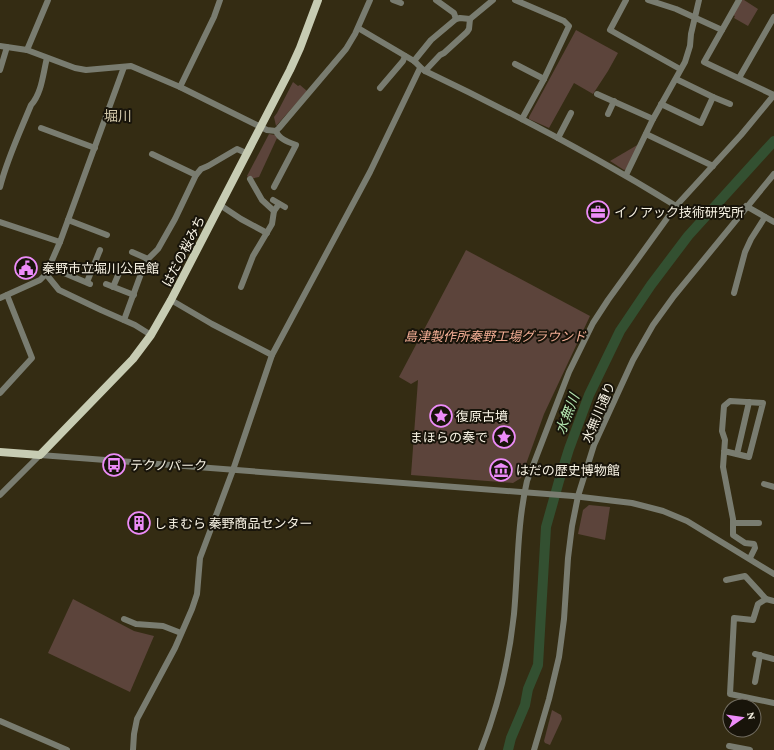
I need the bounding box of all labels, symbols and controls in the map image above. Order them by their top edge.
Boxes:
district label: 堀川 [104,108,132,124]
office icon: イノアック技術研究所 [585,199,611,225]
place label: イノアック技術研究所 [614,205,744,220]
street label: はだの桜みち [159,213,208,289]
public building icon: 秦野市立堀川公民館 [13,255,39,281]
place label: 秦野市立堀川公民館 [42,261,159,276]
park label: 島津製作所秦野工場グラウンド [404,329,587,344]
street label: 水無川通り [579,379,618,445]
water label: 水無川 [552,390,583,436]
place icon: 復原古墳 [428,403,454,429]
place label: 復原古墳 [456,409,508,424]
place icon: まほらの奏で [491,424,517,450]
place label: まほらの奏で [410,430,488,445]
bus stop icon: テクノパーク [101,452,127,478]
museum icon: はだの歴史博物館 [488,457,514,483]
place label: テクノパーク [130,458,207,473]
place label: はだの歴史博物館 [516,463,620,478]
building icon: しまむら 秦野商品センター [126,510,152,536]
place label: しまむら 秦野商品センター [154,516,312,531]
north arrow [722,698,762,738]
text: N [745,711,759,721]

